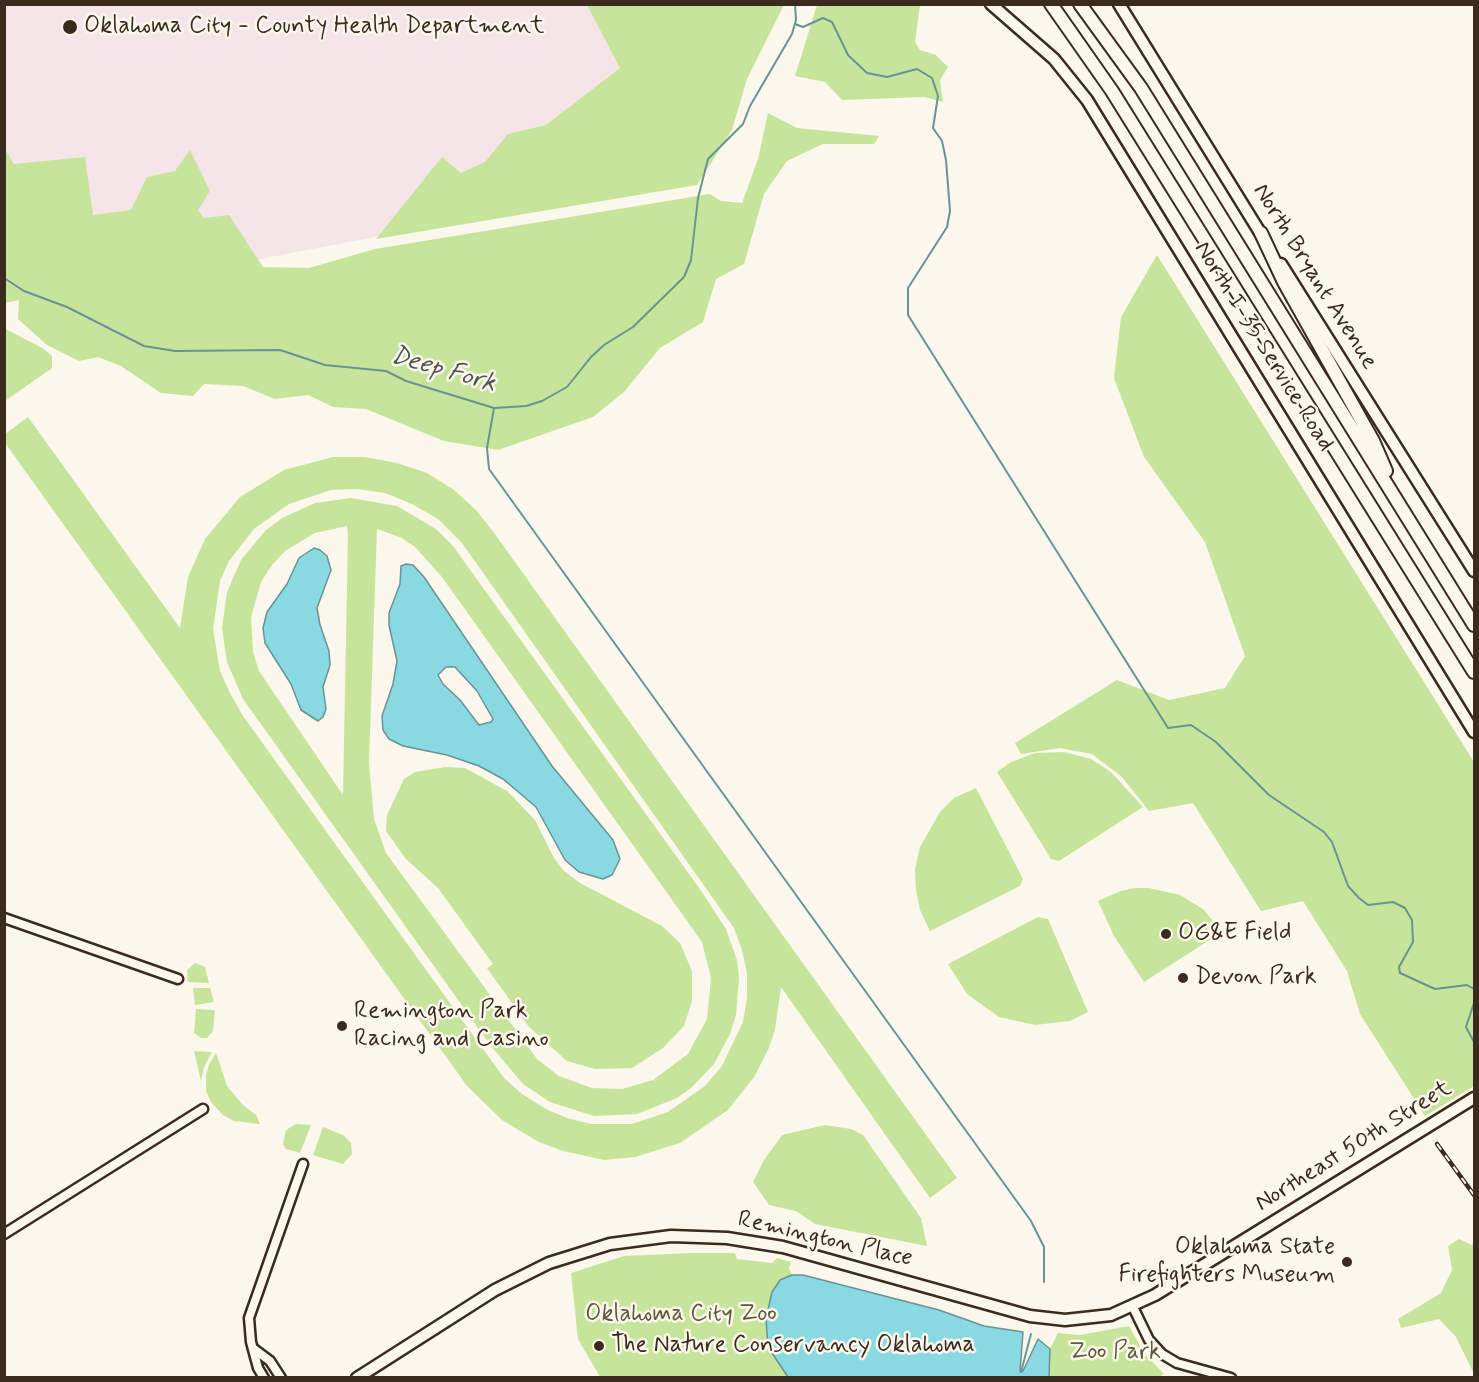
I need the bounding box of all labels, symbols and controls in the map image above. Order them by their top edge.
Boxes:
place label: Oklahoma City - County Health Department [84,13,544,41]
marker: Oklahoma City - County Health Department [61,18,79,36]
street label: North Bryant Avenue [1245,179,1383,375]
street label: North I-35 Service Road [1187,237,1339,457]
water label: Deep Fork [387,341,499,401]
place label: OG&E Field [1178,920,1291,948]
marker: OG&E Field [1159,927,1173,941]
place label: Devon Park [1195,964,1317,992]
marker: Devon Park [1176,971,1190,985]
place label: Remington Park Racing and Casino [354,998,549,1054]
marker: Remington Park Racing and Casino [335,1019,349,1033]
street label: Northeast 50th Street [1251,1075,1457,1219]
street label: Remington Place [735,1206,915,1274]
place label: Oklahoma State Firefighters Museum [1119,1234,1335,1290]
marker: Oklahoma State Firefighters Museum [1340,1255,1354,1269]
park label: Oklahoma City Zoo [585,1301,777,1329]
place label: The Nature Conservancy Oklahoma [611,1332,975,1360]
marker: The Nature Conservancy Oklahoma [592,1339,606,1353]
park label: Zoo Park [1069,1339,1161,1367]

